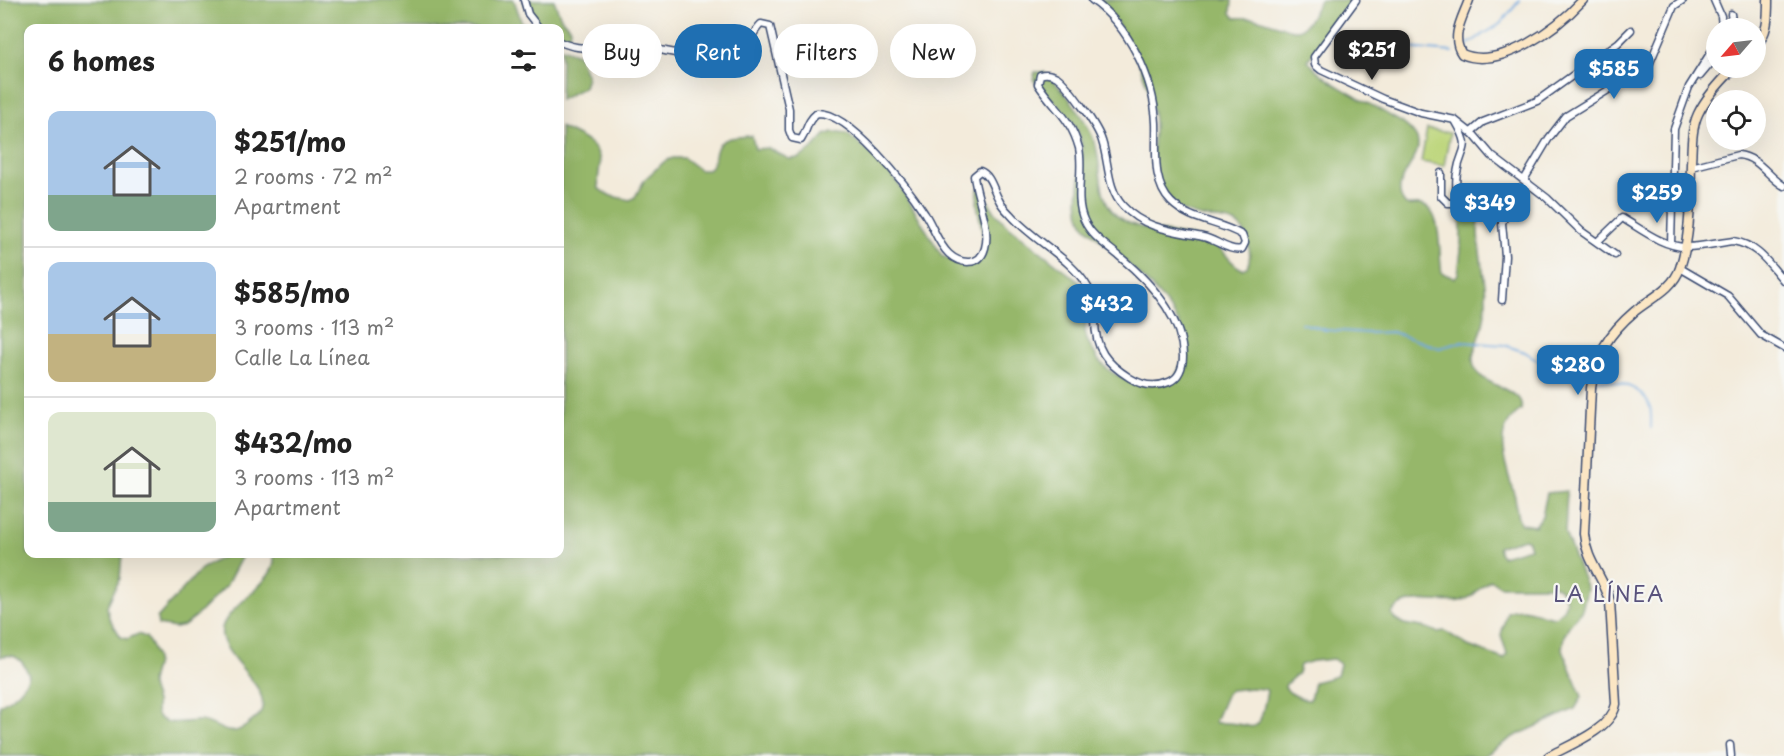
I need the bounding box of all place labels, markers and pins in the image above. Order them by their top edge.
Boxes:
pin: $251 [1336,30,1408,81]
pin: $585 [1578,49,1650,100]
pin: $259 [1621,173,1693,224]
pin: $349 [1454,183,1526,234]
pin: $432 [1071,284,1143,335]
pin: $280 [1542,345,1614,396]

